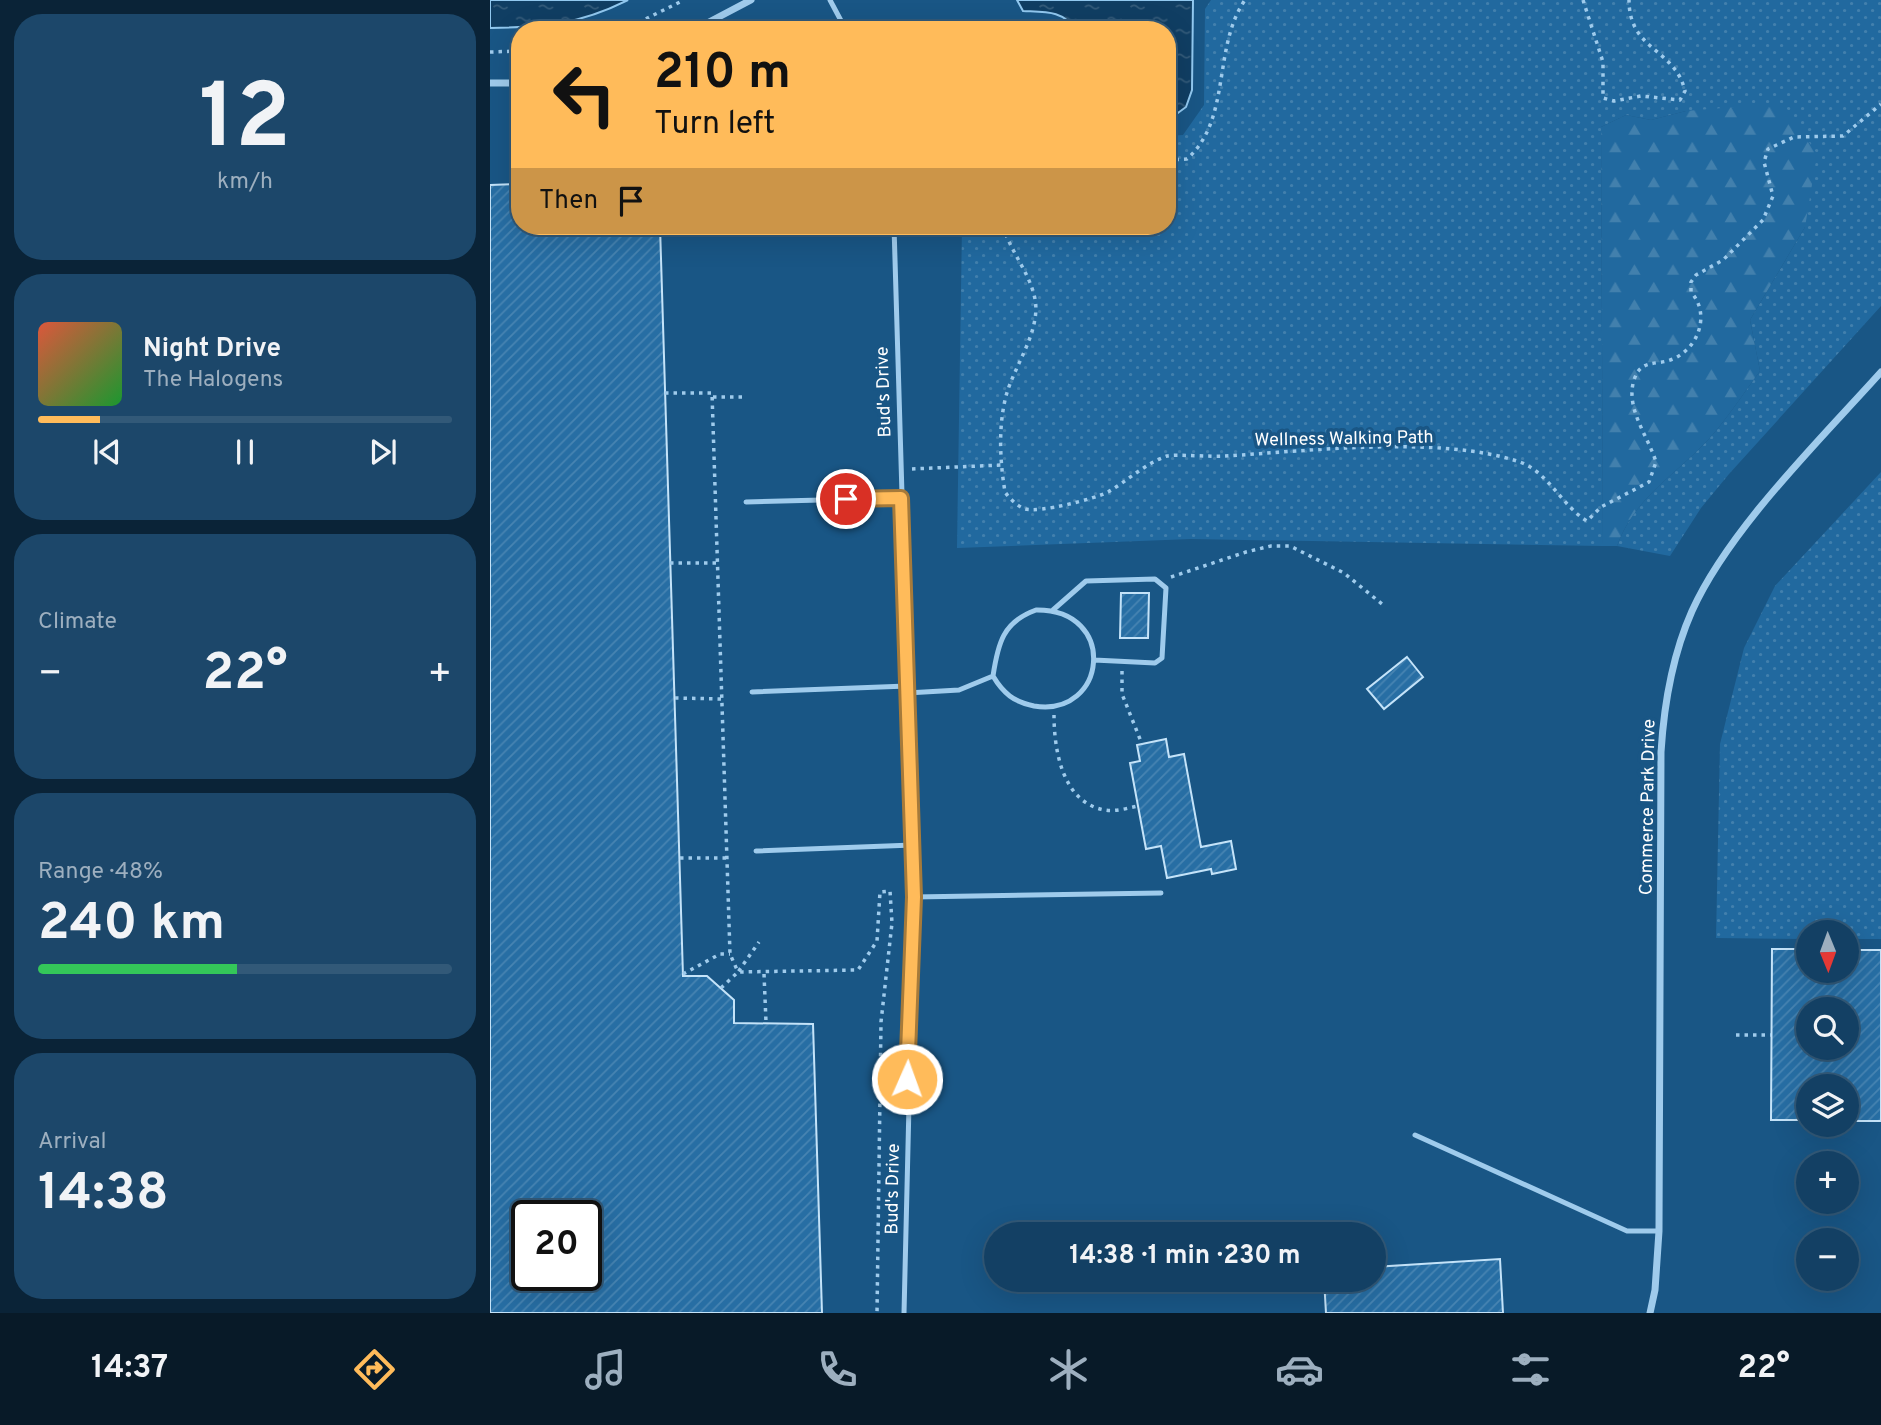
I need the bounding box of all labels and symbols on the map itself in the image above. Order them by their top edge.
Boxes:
street label: Bud's Drive [871,346,898,438]
street label: Wellness Walking Path [1254,426,1434,453]
pin [816,469,876,529]
street label: Commerce Park Drive [1635,719,1662,895]
north arrow [1796,920,1858,984]
position arrow [870,1042,944,1116]
street label: Bud's Drive [881,1143,906,1235]
speed limit sign: 20 [511,1200,602,1291]

